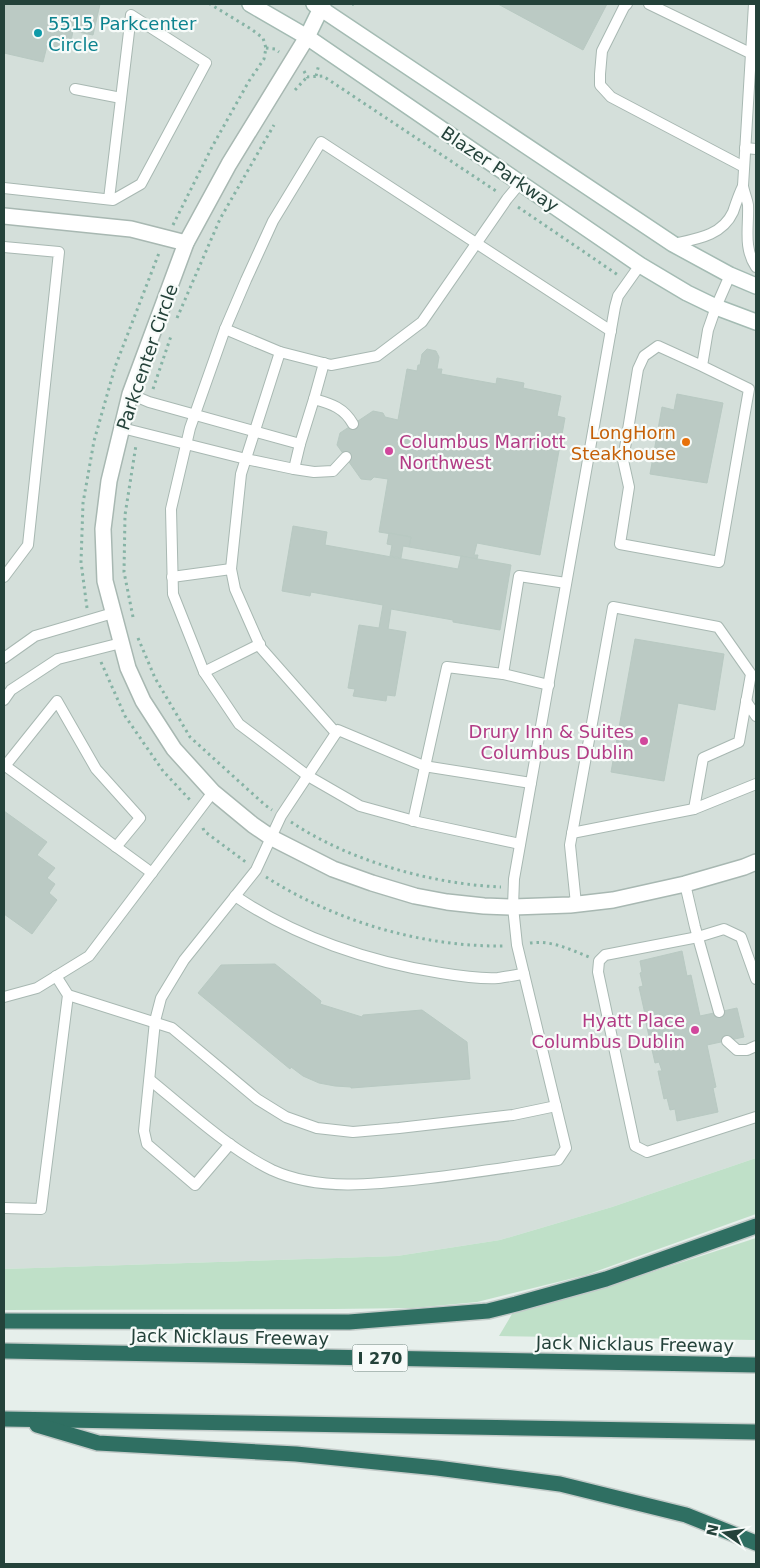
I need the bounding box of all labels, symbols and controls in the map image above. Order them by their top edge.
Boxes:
place label: 5515 Parkcenter Circle [48,13,197,55]
marker: 5515 Parkcenter Circle [32,27,44,39]
street label: Blazer Parkway [437,122,563,216]
street label: Parkcenter Circle [112,281,182,433]
place label: LongHorn Steakhouse [571,422,676,464]
place label: Columbus Marriott Northwest [399,431,566,473]
marker: LongHorn Steakhouse [680,436,692,448]
marker: Columbus Marriott Northwest [383,445,395,457]
place label: Drury Inn & Suites Columbus Dublin [469,721,634,763]
marker: Drury Inn & Suites Columbus Dublin [638,735,650,747]
place label: Hyatt Place Columbus Dublin [531,1010,685,1052]
marker: Hyatt Place Columbus Dublin [689,1024,701,1036]
street label: Jack Nicklaus Freeway [130,1325,330,1349]
street label: Jack Nicklaus Freeway [535,1332,735,1356]
road number: I 270 [352,1345,408,1372]
north arrow [700,1508,750,1558]
text: N [703,1523,721,1538]

